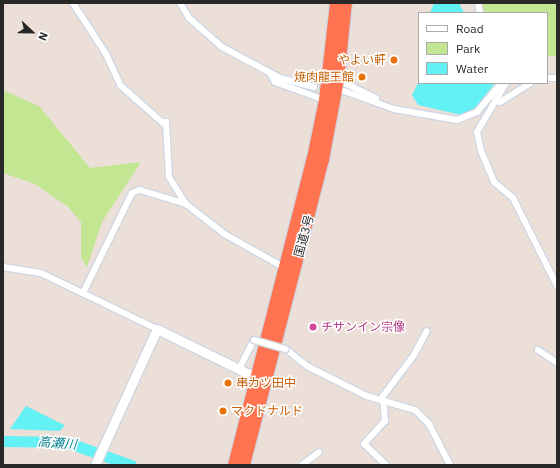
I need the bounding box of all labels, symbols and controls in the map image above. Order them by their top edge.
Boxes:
north arrow [12,12,52,52]
legend [418,12,548,84]
text: Road [456,21,484,36]
text: N [35,30,51,43]
text: Park [456,41,480,56]
place label: やよい軒 [338,53,386,67]
marker: やよい軒 [389,55,399,65]
text: Water [456,61,488,76]
place label: 焼肉龍王館 [294,70,354,84]
marker: 焼肉龍王館 [357,72,367,82]
street label: 国道3号 [291,213,317,259]
place label: チサンイン宗像 [321,320,405,334]
marker: チサンイン宗像 [308,322,318,332]
place label: 串カツ田中 [236,376,296,390]
marker: 串カツ田中 [223,378,233,388]
place label: マクドナルド [231,404,303,418]
marker: マクドナルド [218,406,228,416]
water label: 高瀬川 [37,435,77,453]

